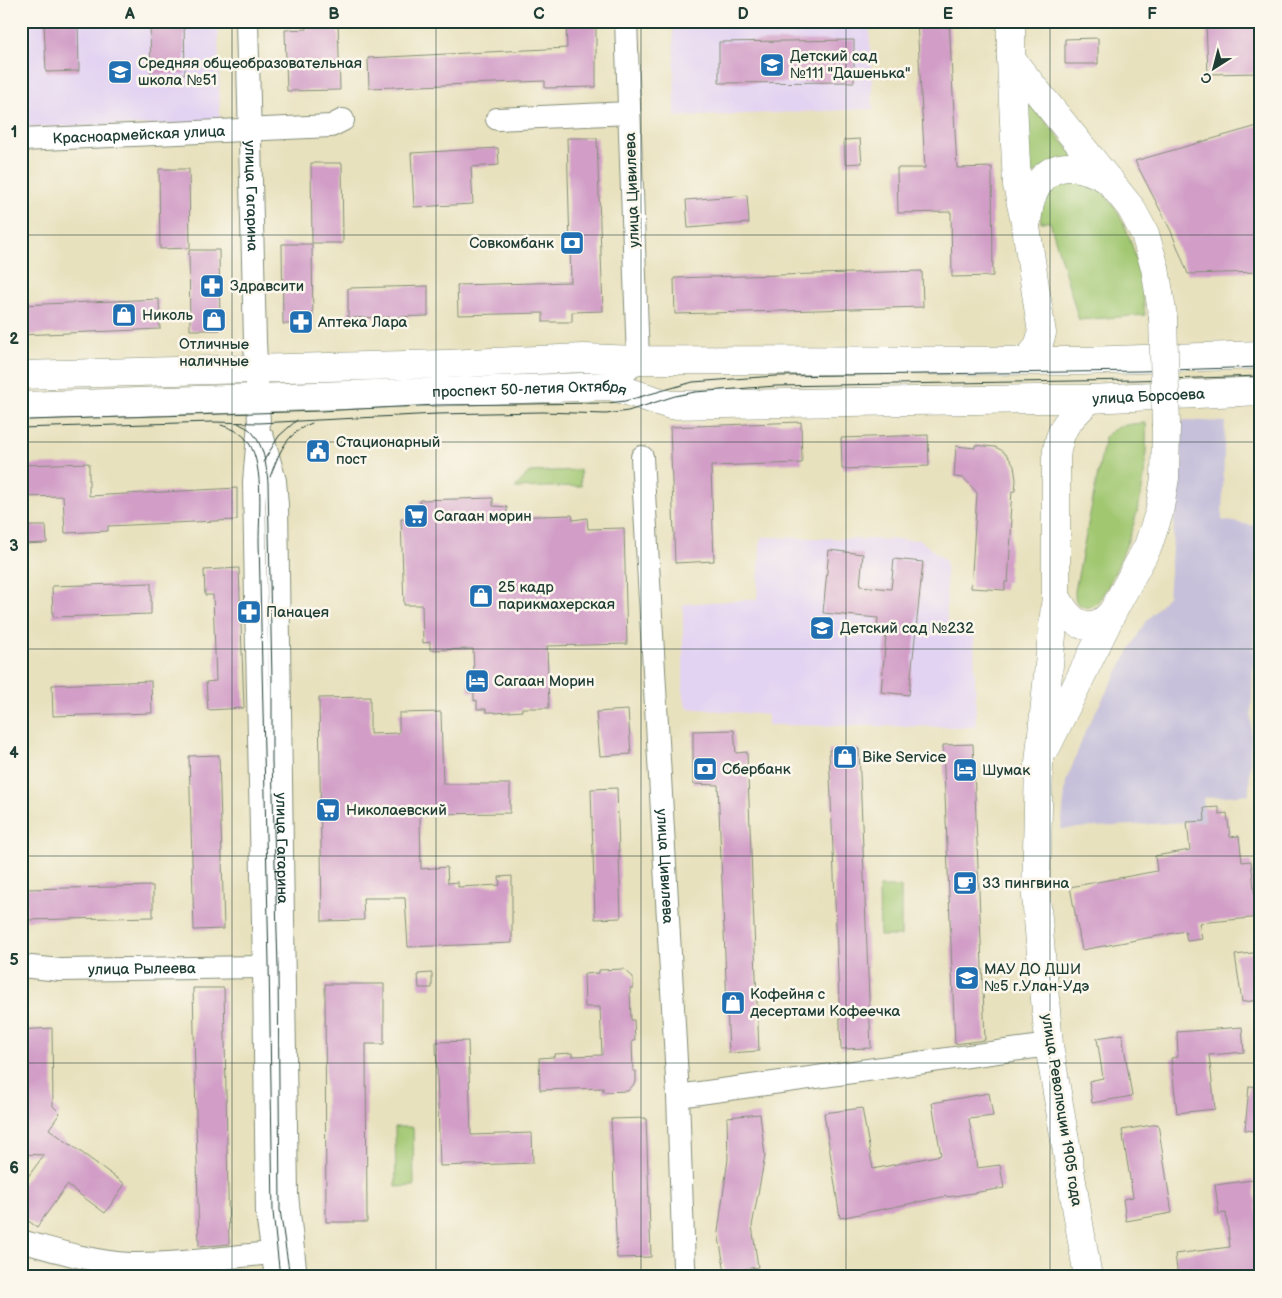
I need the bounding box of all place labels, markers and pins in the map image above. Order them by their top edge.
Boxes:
place label: Детский сад №111 "Дашенька" [790,47,911,83]
school or university icon: Детский сад №111 "Дашенька" [759,52,785,78]
place label: Средняя общеобразовательная школа №51 [138,54,362,90]
school or university icon: Средняя общеобразовательная школа №51 [107,59,133,85]
bank icon: Совкомбанк [559,230,585,256]
place label: Совкомбанк [469,234,554,253]
pharmacy icon: Здравсити [199,273,225,299]
place label: Здравсити [230,277,304,296]
shop icon: Николь [111,302,137,328]
place label: Николь [142,306,193,325]
shop icon: Отличные наличные [201,307,227,333]
pharmacy icon: Аптека Лара [288,309,314,335]
place label: Аптека Лара [317,313,408,332]
place label: Отличные наличные [179,335,249,371]
place label: Стационарный пост [336,433,440,469]
public building icon: Стационарный пост [305,438,331,464]
supermarket icon: Сагаан морин [403,503,429,529]
place label: Сагаан морин [434,507,532,526]
place label: 25 кадр парикмахерская [498,578,615,614]
shop icon: 25 кадр парикмахерская [468,583,494,609]
pharmacy icon: Панацея [236,599,262,625]
place label: Панацея [266,603,329,622]
school or university icon: Детский сад №232 [809,615,835,641]
place label: Детский сад №232 [840,619,974,638]
hotel icon: Сагаан Морин [464,668,490,694]
place label: Сагаан Морин [494,672,594,691]
shop icon: Bike Service [832,744,858,770]
place label: Bike Service [862,748,947,767]
bank icon: Сбербанк [692,756,718,782]
hotel icon: Шумак [952,757,978,783]
place label: Сбербанк [722,760,791,779]
place label: Шумак [982,761,1030,780]
supermarket icon: Николаевский [315,797,341,823]
place label: Николаевский [346,801,447,820]
cafe icon: 33 пингвина [952,870,978,896]
place label: 33 пингвина [982,874,1070,893]
place label: МАУ ДО ДШИ №5 г.Улан-Удэ [984,960,1090,996]
school or university icon: МАУ ДО ДШИ №5 г.Улан-Удэ [954,965,980,991]
place label: Кофейня с десертами Кофеечка [750,985,900,1021]
shop icon: Кофейня с десертами Кофеечка [720,990,746,1016]

